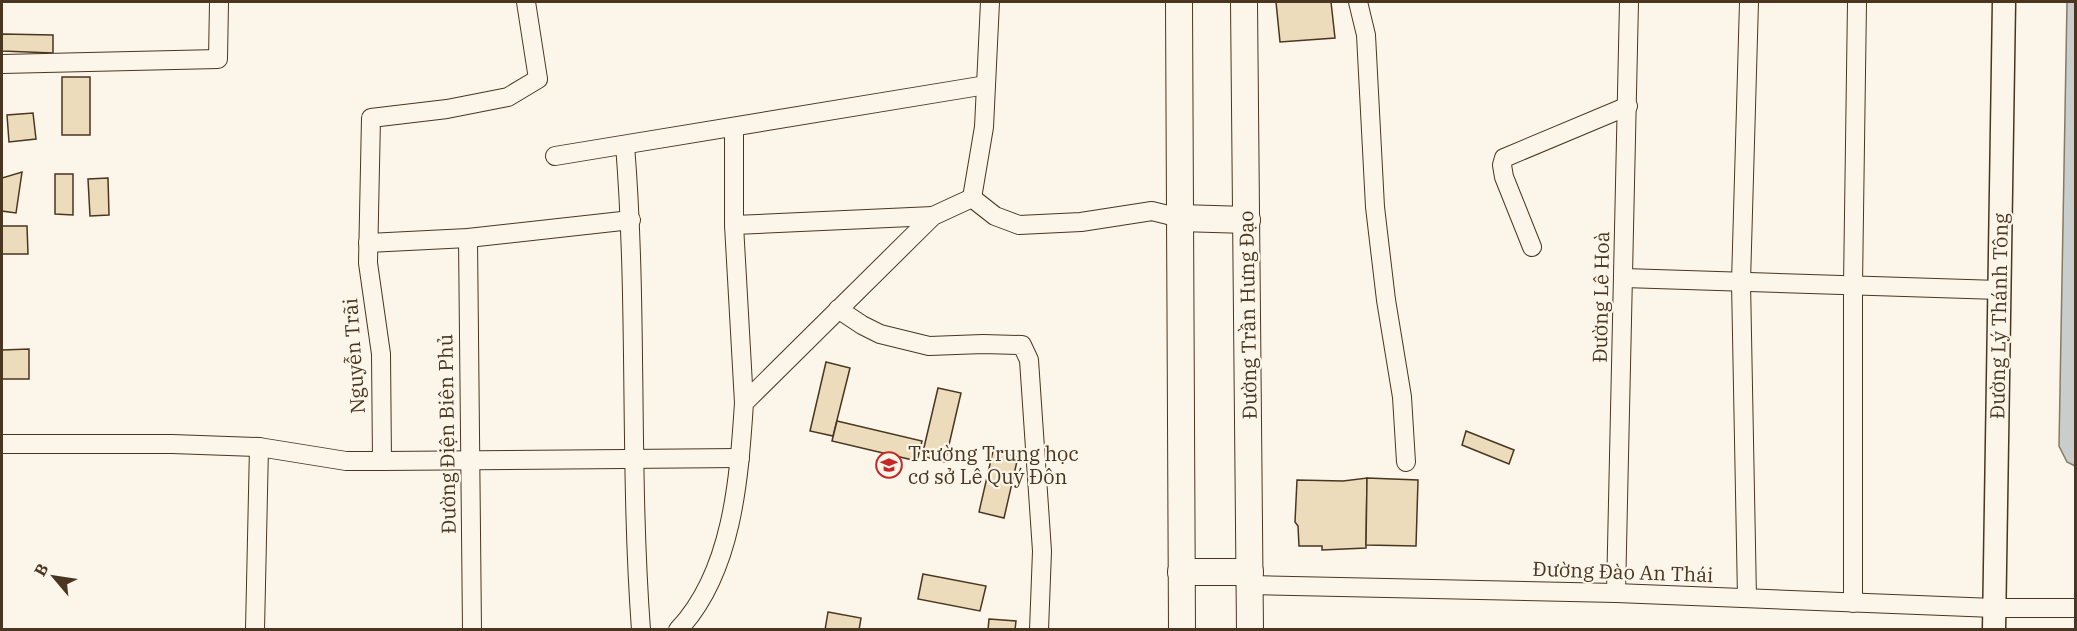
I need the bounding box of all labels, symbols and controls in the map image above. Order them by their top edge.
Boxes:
street label: Đường Trần Hưng Đạo [1232,210,1263,420]
street label: Đường Lý Thánh Tông [1983,213,2014,419]
street label: Đường Lê Hoà [1586,231,1615,363]
street label: Nguyễn Trãi [336,297,371,415]
street label: Đường Điện Biên Phủ [431,334,462,534]
place label: Trường Trung học cơ sở Lê Quý Đôn [908,440,1079,490]
school or university icon: Trường Trung học cơ sở Lê Quý Đôn [874,450,904,480]
north arrow [24,547,84,607]
street label: Đường Đào An Thái [1532,555,1714,588]
text: B [29,560,52,580]

